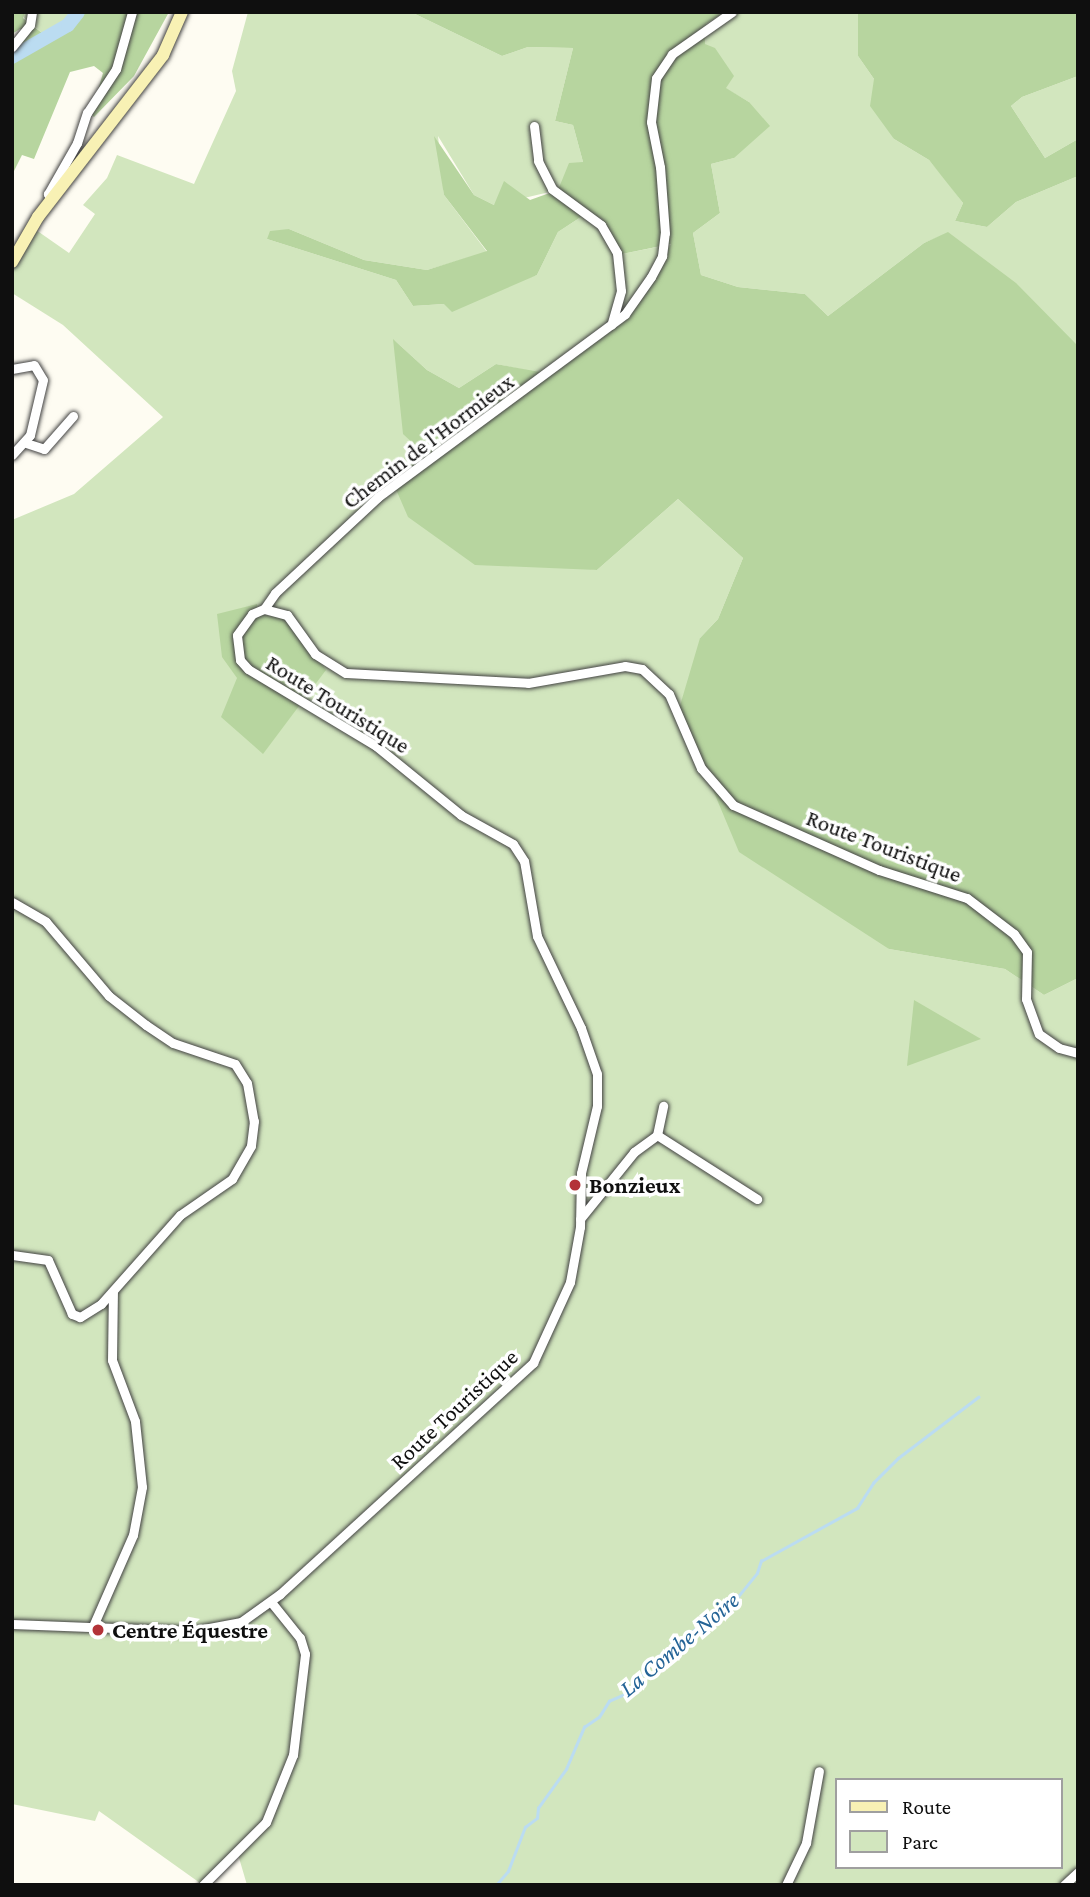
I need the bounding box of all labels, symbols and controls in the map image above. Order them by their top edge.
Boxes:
street label: Chemin de l'Hormieux [337,368,519,514]
street label: Route Touristique [261,649,415,759]
street label: Route Touristique [802,804,966,888]
place label: Bonzieux [589,1171,680,1199]
marker: Bonzieux [567,1177,583,1193]
street label: Route Touristique [385,1343,523,1475]
water label: La Combe-Noire [613,1586,745,1702]
place label: Centre Équestre [112,1616,268,1644]
marker: Centre Équestre [90,1622,106,1638]
legend [834,1778,1062,1869]
text: Route [902,1795,951,1819]
text: Parc [902,1830,938,1854]

